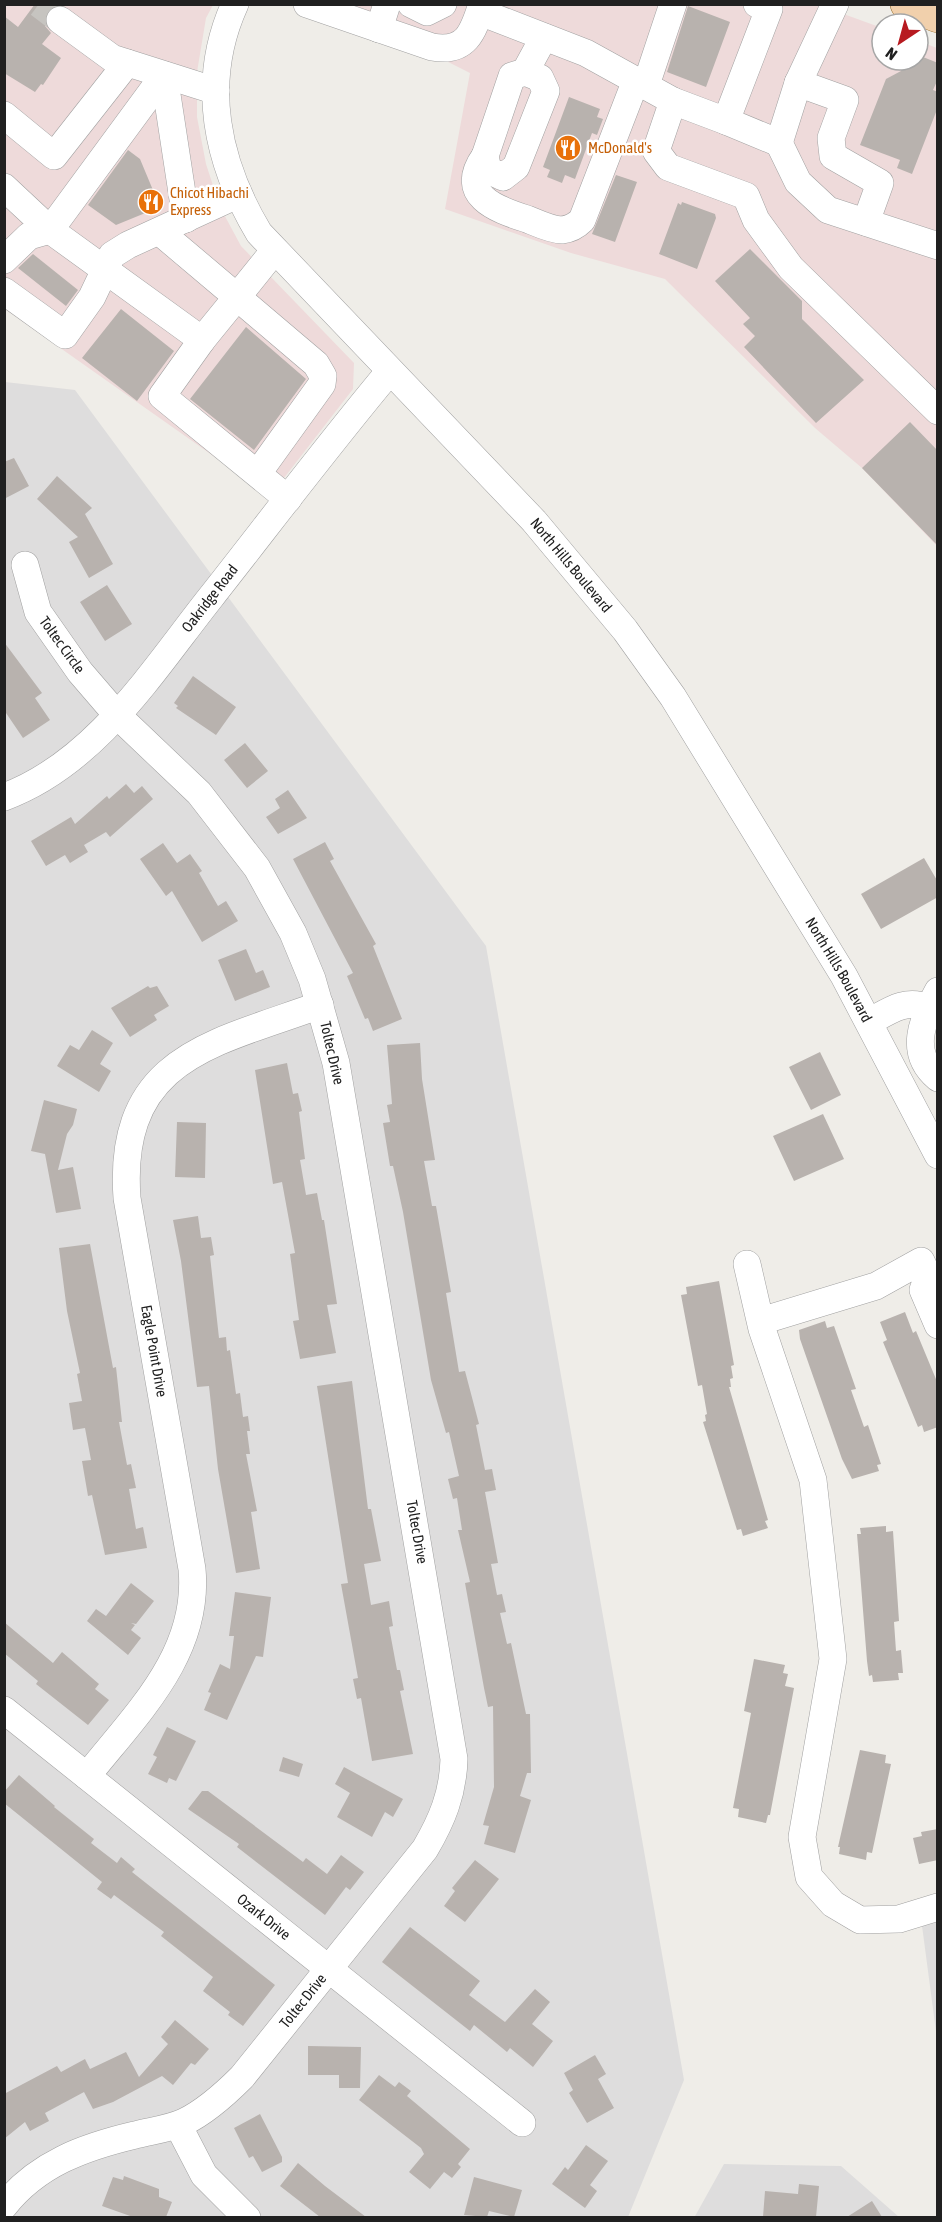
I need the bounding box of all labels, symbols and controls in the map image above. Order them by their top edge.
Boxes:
north arrow [870,12,930,72]
text: N [882,44,900,64]
restaurant icon: McDonald's [553,133,583,163]
place label: McDonald's [588,139,652,156]
place label: Chicot Hibachi Express [170,184,249,218]
restaurant icon: Chicot Hibachi Express [136,187,166,217]
street label: North Hills Boulevard [527,514,616,616]
street label: Oakridge Road [178,561,241,635]
street label: Toltec Circle [36,613,89,677]
street label: North Hills Boulevard [802,914,876,1025]
street label: Toltec Drive [317,1020,348,1086]
street label: Eagle Point Drive [138,1304,171,1398]
street label: Toltec Drive [404,1499,431,1565]
street label: Ozark Drive [234,1890,294,1943]
street label: Toltec Drive [276,1970,330,2031]

